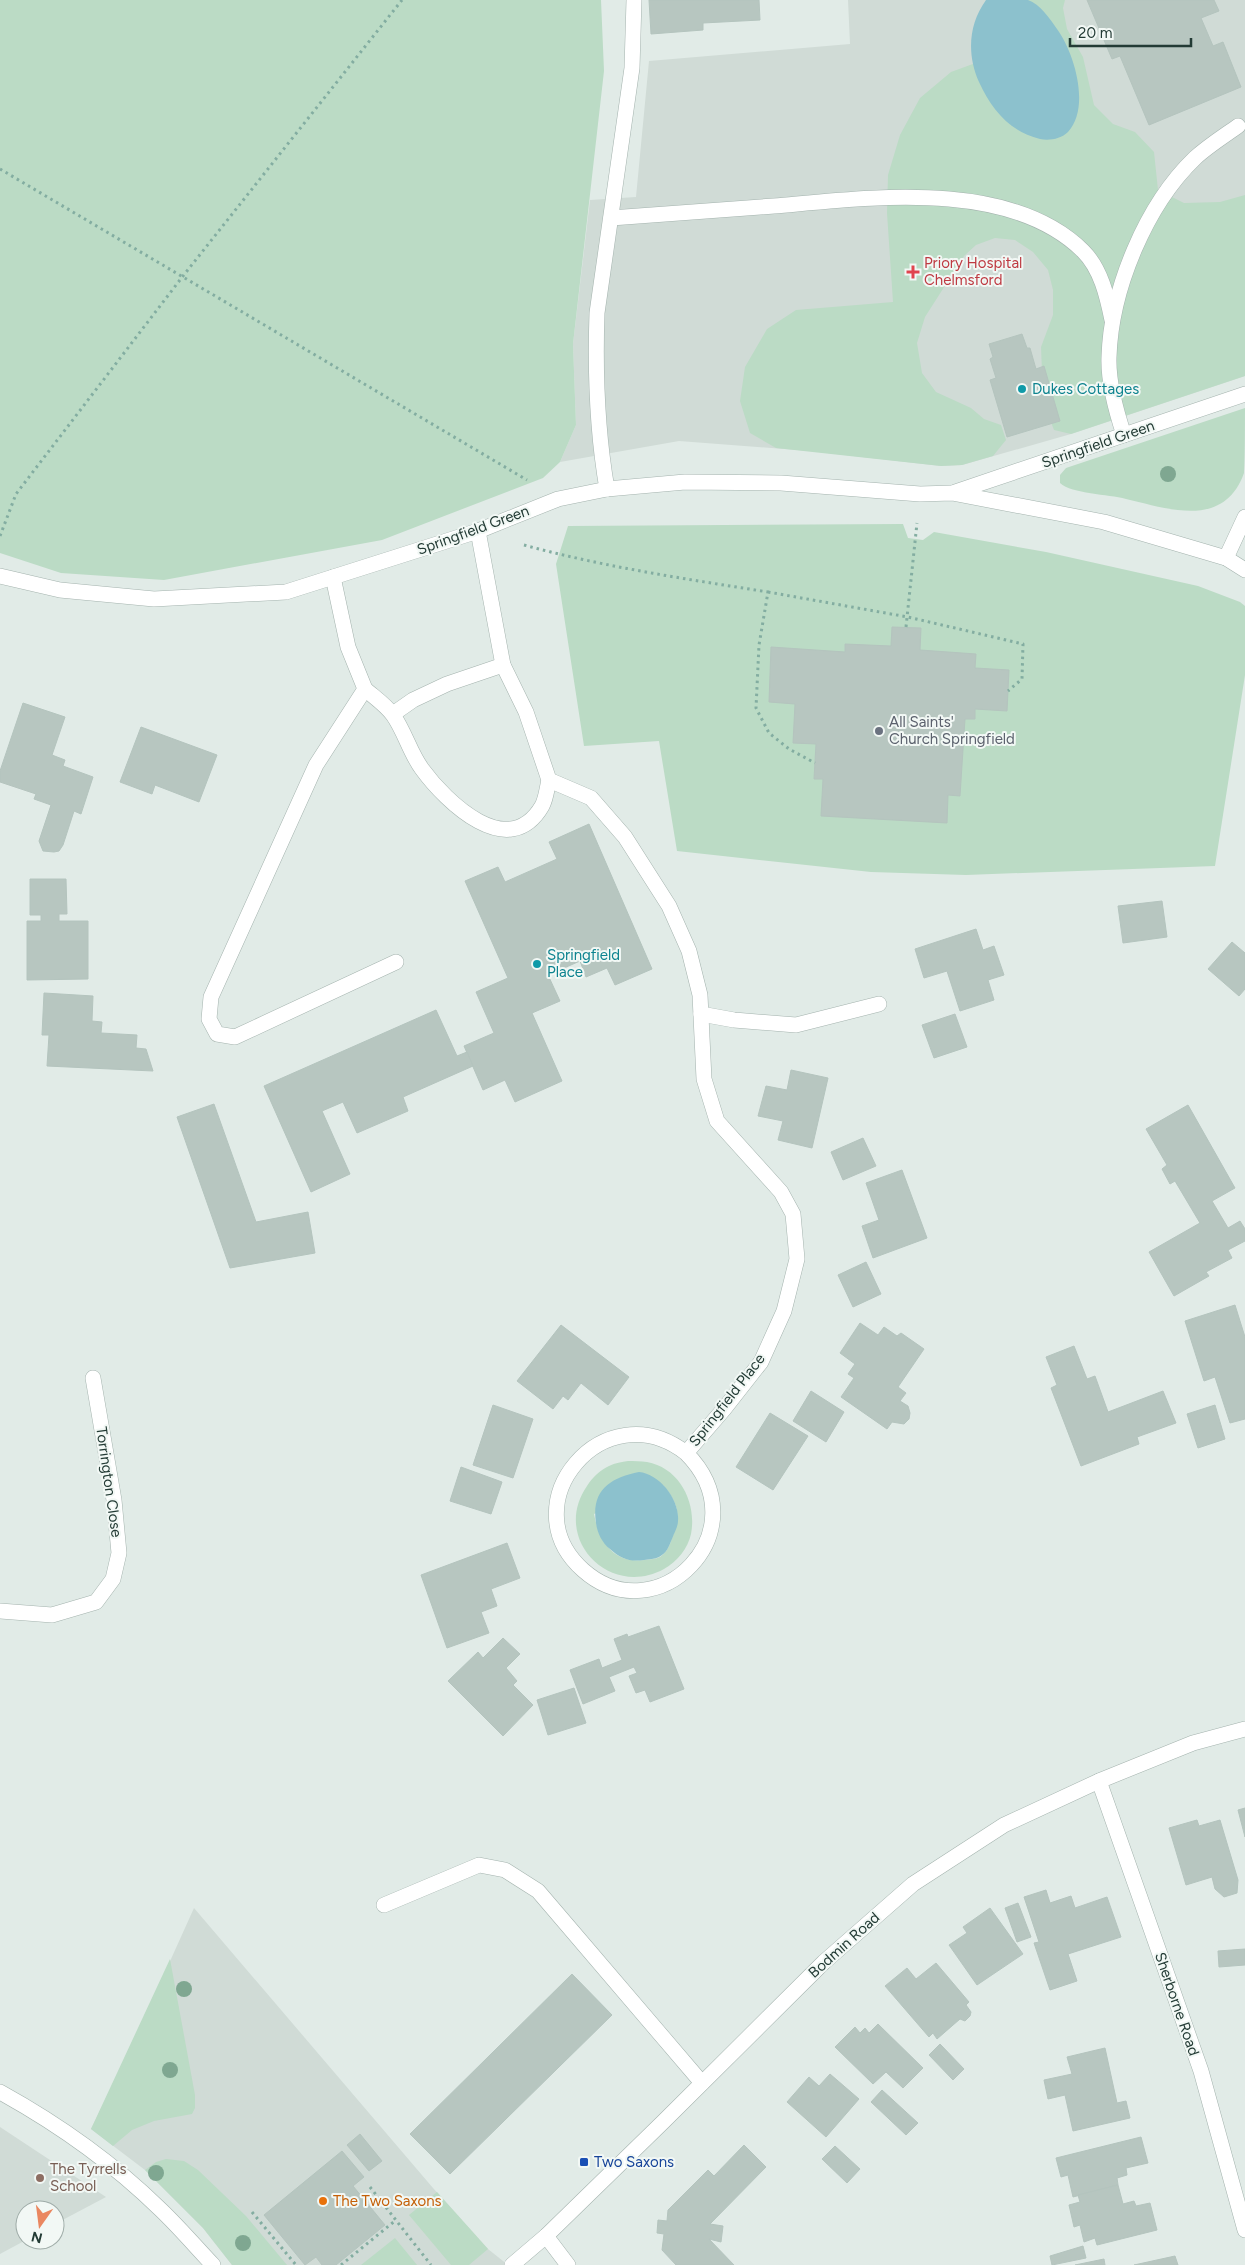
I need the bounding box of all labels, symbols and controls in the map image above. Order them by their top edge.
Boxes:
scale bar [1070,15,1191,47]
text: 20 m [1078,24,1112,42]
place label: Priory Hospital Chelmsford [924,254,1022,289]
marker: Priory Hospital Chelmsford [906,265,920,279]
place label: Dukes Cottages [1032,380,1139,398]
marker: Dukes Cottages [1016,383,1028,395]
street label: Springfield Green [1039,416,1157,472]
street label: Springfield Green [414,501,532,559]
place label: All Saints' Church Springfield [889,713,1015,748]
marker: All Saints' Church Springfield [873,725,885,737]
place label: Springfield Place [547,946,620,981]
marker: Springfield Place [531,958,543,970]
street label: Springfield Place [685,1350,769,1450]
street label: Torrington Close [92,1426,126,1538]
street label: Bodmin Road [805,1908,883,1982]
street label: Sherborne Road [1151,1950,1203,2058]
place label: Two Saxons [594,2153,674,2171]
marker: Two Saxons [578,2156,590,2168]
place label: The Tyrrells School [50,2160,126,2195]
marker: The Tyrrells School [34,2172,46,2184]
place label: The Two Saxons [333,2192,442,2210]
marker: The Two Saxons [317,2195,329,2207]
north arrow [15,2200,65,2250]
text: N [30,2228,44,2247]

